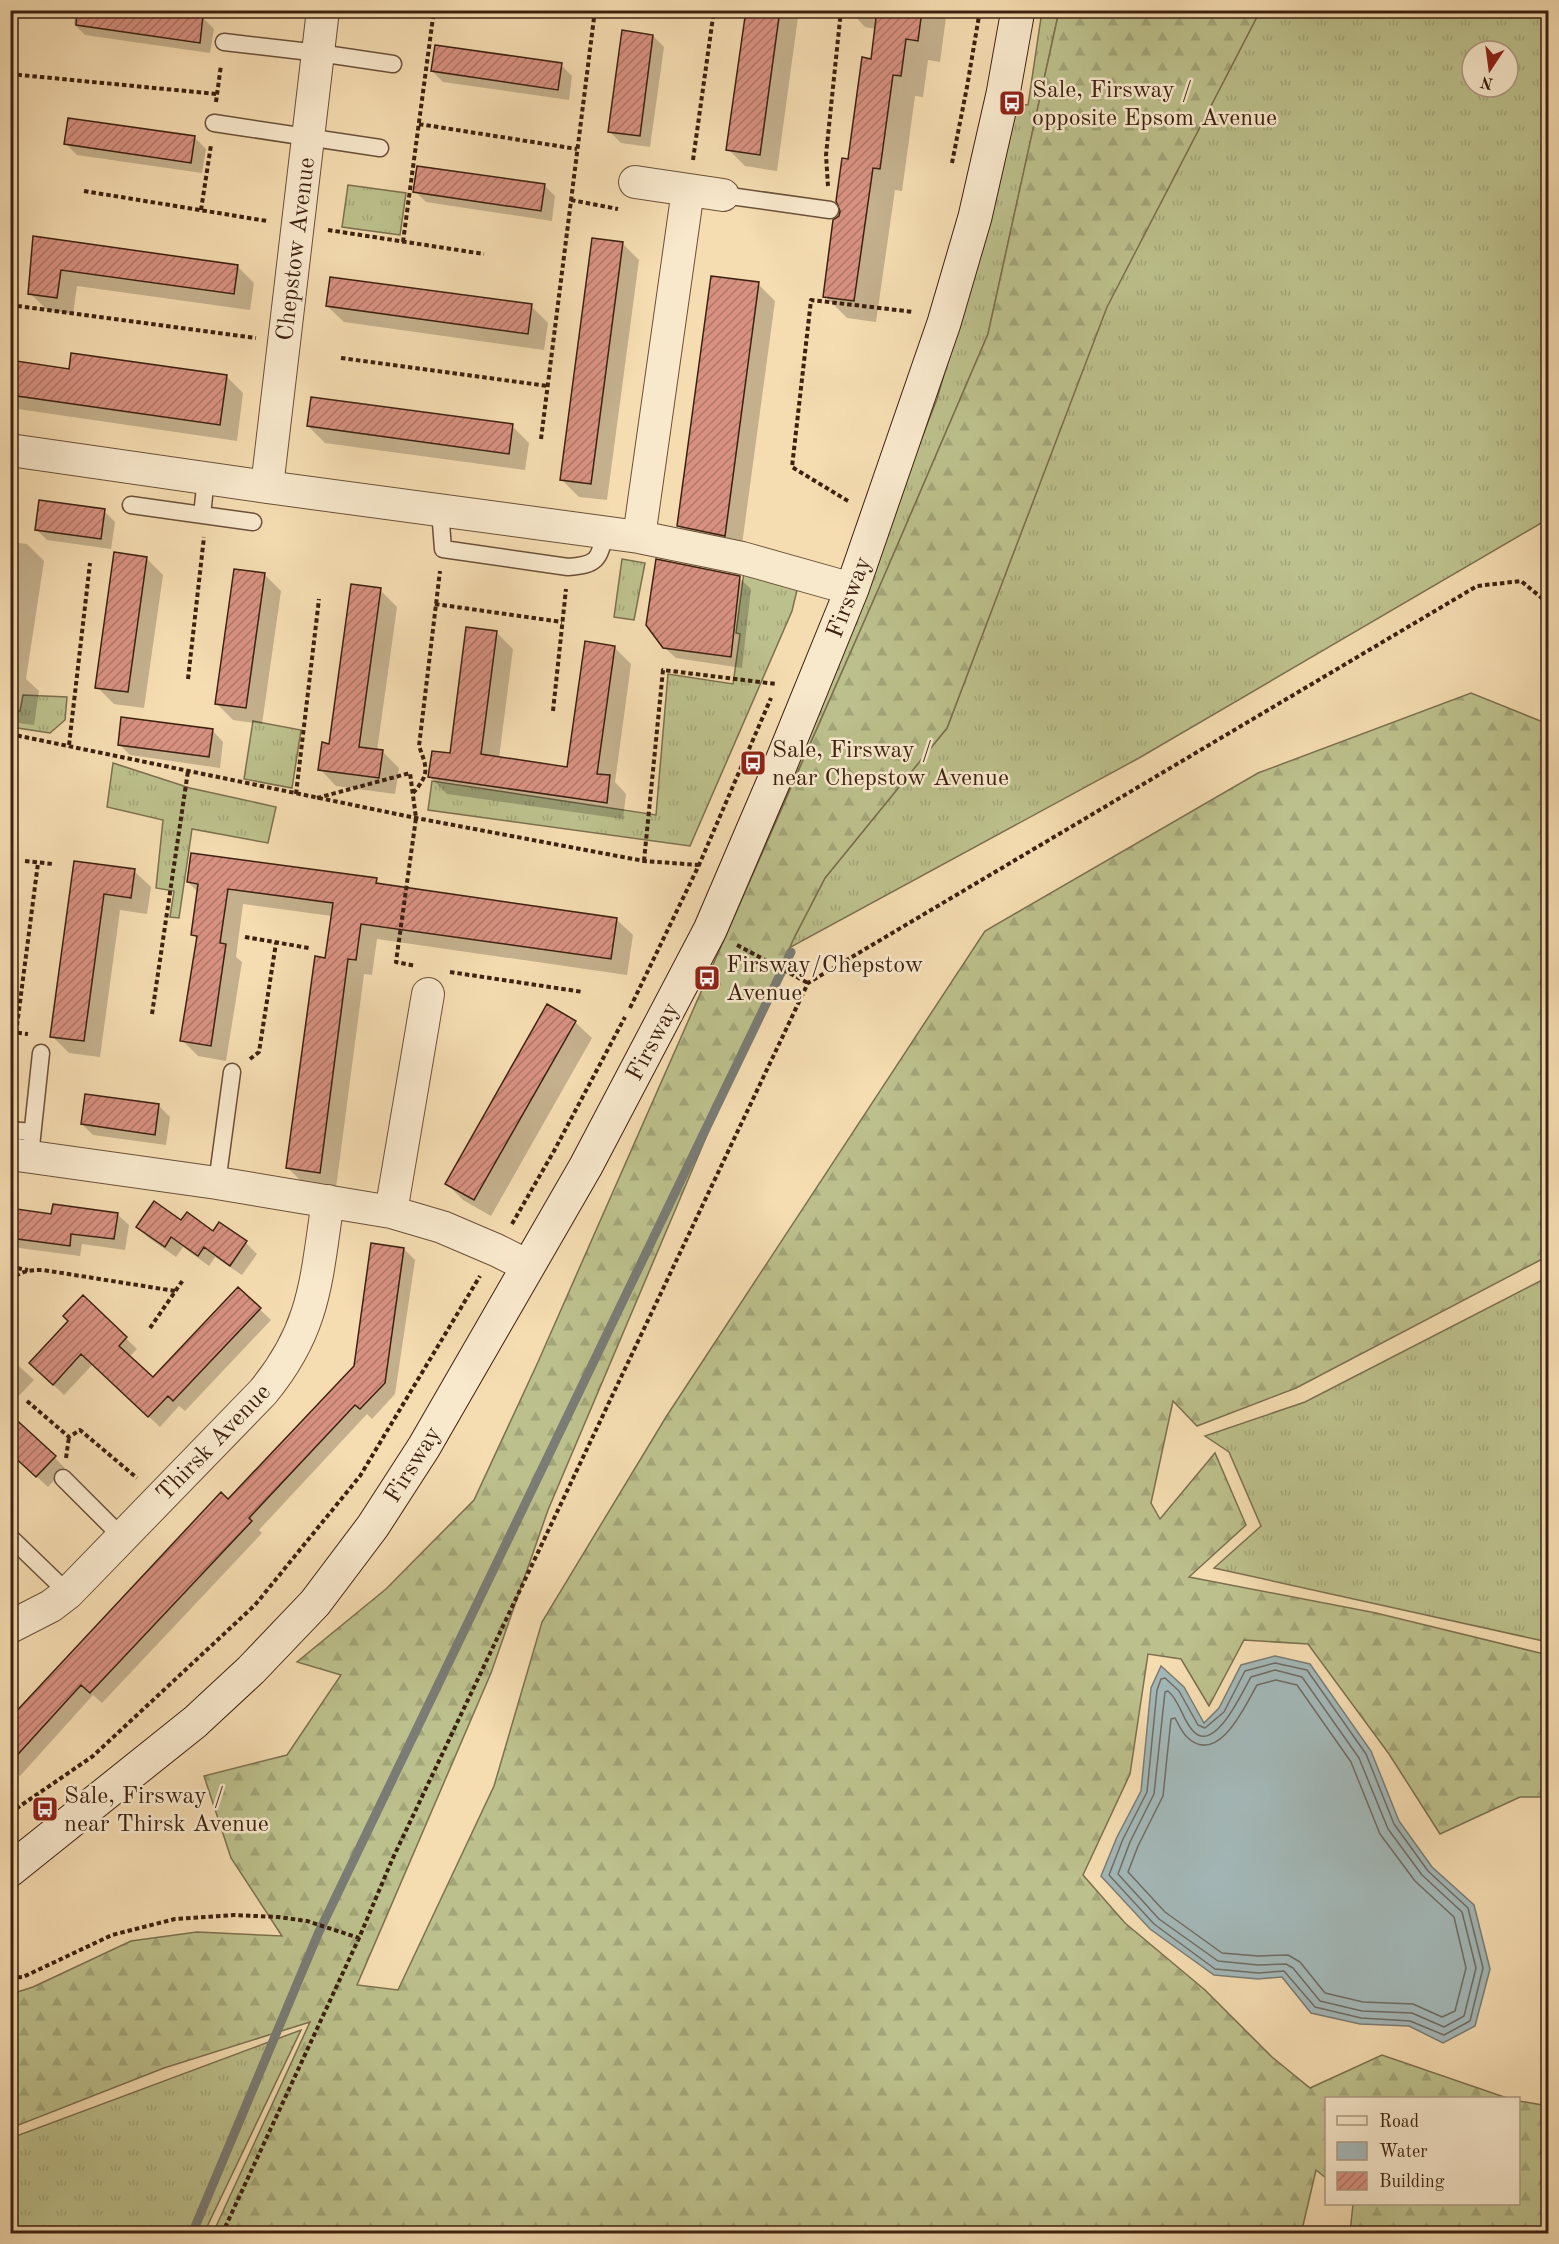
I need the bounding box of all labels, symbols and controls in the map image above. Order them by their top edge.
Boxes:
north arrow [1460,39,1520,99]
text: N [1479,72,1495,91]
place label: Sale, Firsway / opposite Epsom Avenue [1032,79,1277,131]
bus stop icon: Sale, Firsway / opposite Epsom Avenue [997,88,1027,118]
street label: Chepstow Avenue [274,156,320,342]
street label: Firsway [823,553,876,642]
place label: Sale, Firsway / near Chepstow Avenue [772,739,1009,791]
bus stop icon: Sale, Firsway / near Chepstow Avenue [738,748,768,778]
place label: Firsway/Chepstow Avenue [726,954,924,1006]
bus stop icon: Firsway/Chepstow Avenue [692,963,722,993]
street label: Firsway [623,999,684,1085]
street label: Thirsk Avenue [153,1380,276,1507]
street label: Firsway [381,1422,447,1507]
place label: Sale, Firsway / near Thirsk Avenue [64,1785,269,1837]
bus stop icon: Sale, Firsway / near Thirsk Avenue [30,1794,60,1824]
legend [1325,2097,1520,2205]
text: Road [1379,2113,1419,2131]
text: Water [1379,2143,1428,2161]
text: Building [1379,2173,1445,2191]

